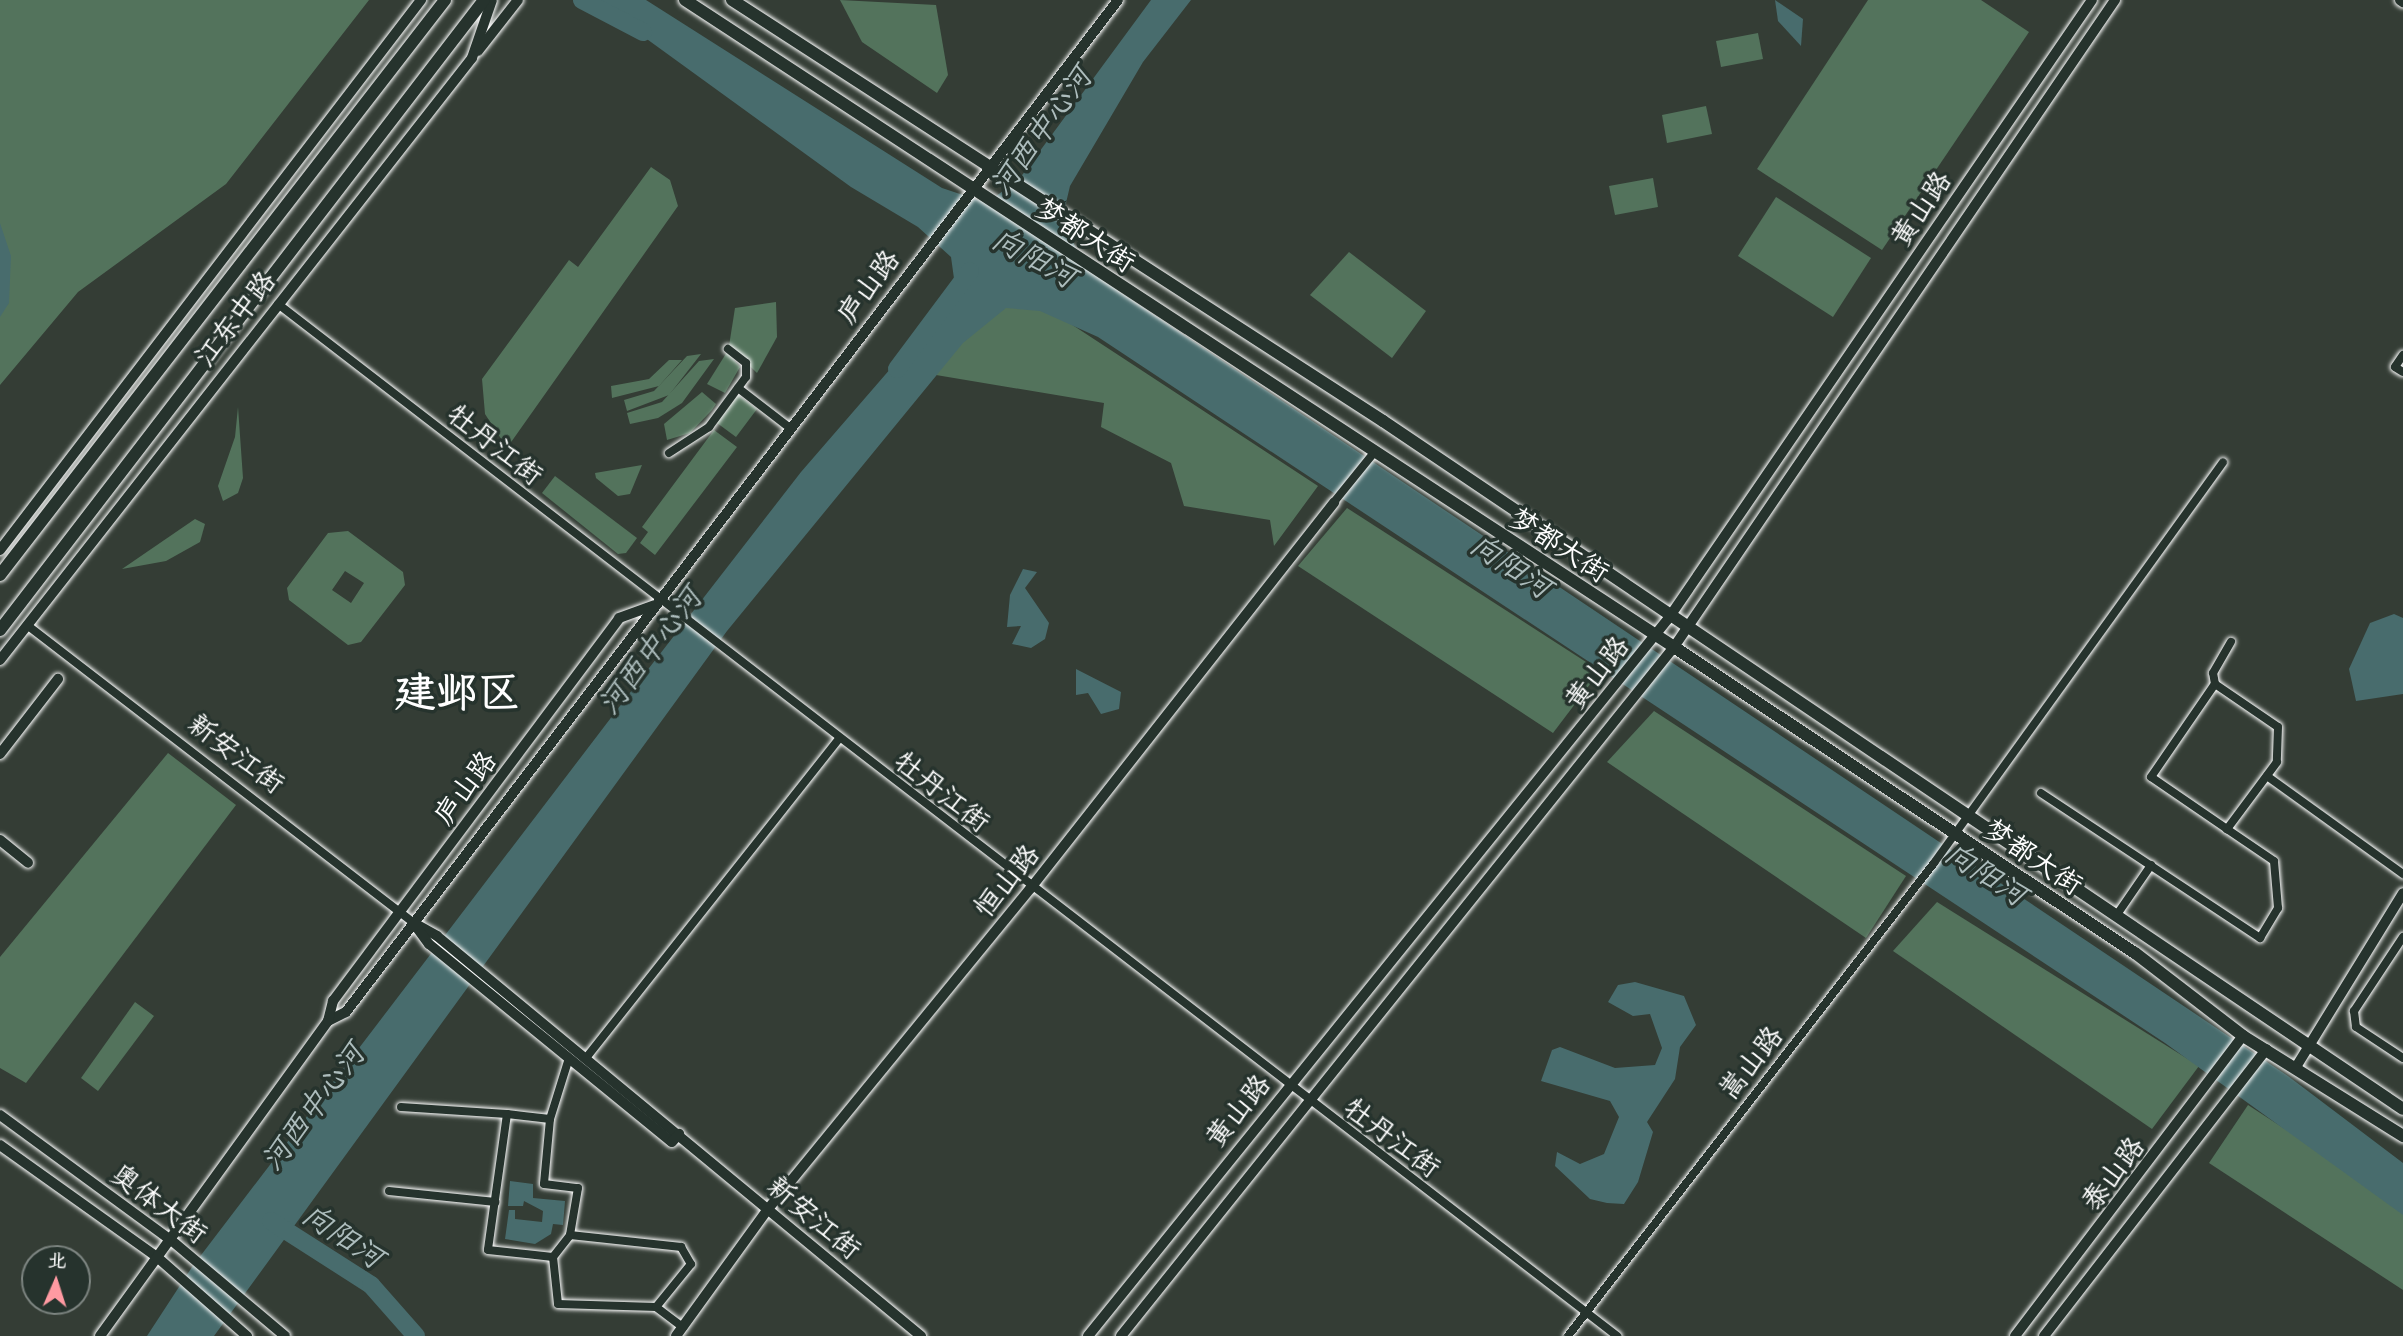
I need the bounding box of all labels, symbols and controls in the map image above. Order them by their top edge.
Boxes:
water label: 河西中心河 [982,60,1100,202]
street label: 黄山路 [1884,165,1958,253]
street label: 梦都大街 [1029,190,1141,280]
water label: 向阳河 [986,220,1082,296]
street label: 庐山路 [829,243,907,331]
street label: 江东中路 [187,265,283,373]
street label: 牡丹江街 [441,397,549,493]
street label: 梦都大街 [1503,500,1615,590]
water label: 向阳河 [1464,526,1558,606]
water label: 河西中心河 [590,580,710,722]
street label: 黄山路 [1558,630,1636,716]
district label: 建邺区 [394,668,520,718]
street label: 新安江街 [181,707,291,801]
street label: 庐山路 [426,744,504,832]
street label: 牡丹江街 [888,744,996,840]
street label: 梦都大街 [1977,812,2089,902]
water label: 向阳河 [1938,834,2034,914]
street label: 恒山路 [968,838,1046,924]
street label: 嵩山路 [1712,1020,1790,1106]
water label: 河西中心河 [253,1036,373,1178]
street label: 黄山路 [1199,1068,1277,1154]
street label: 牡丹江街 [1337,1091,1447,1185]
street label: 泰山路 [2074,1130,2152,1218]
street label: 奥体大街 [104,1157,214,1251]
street label: 新安江街 [760,1169,868,1267]
water label: 向阳河 [296,1196,390,1276]
north arrow [21,1245,91,1315]
text: 北 [47,1249,67,1274]

